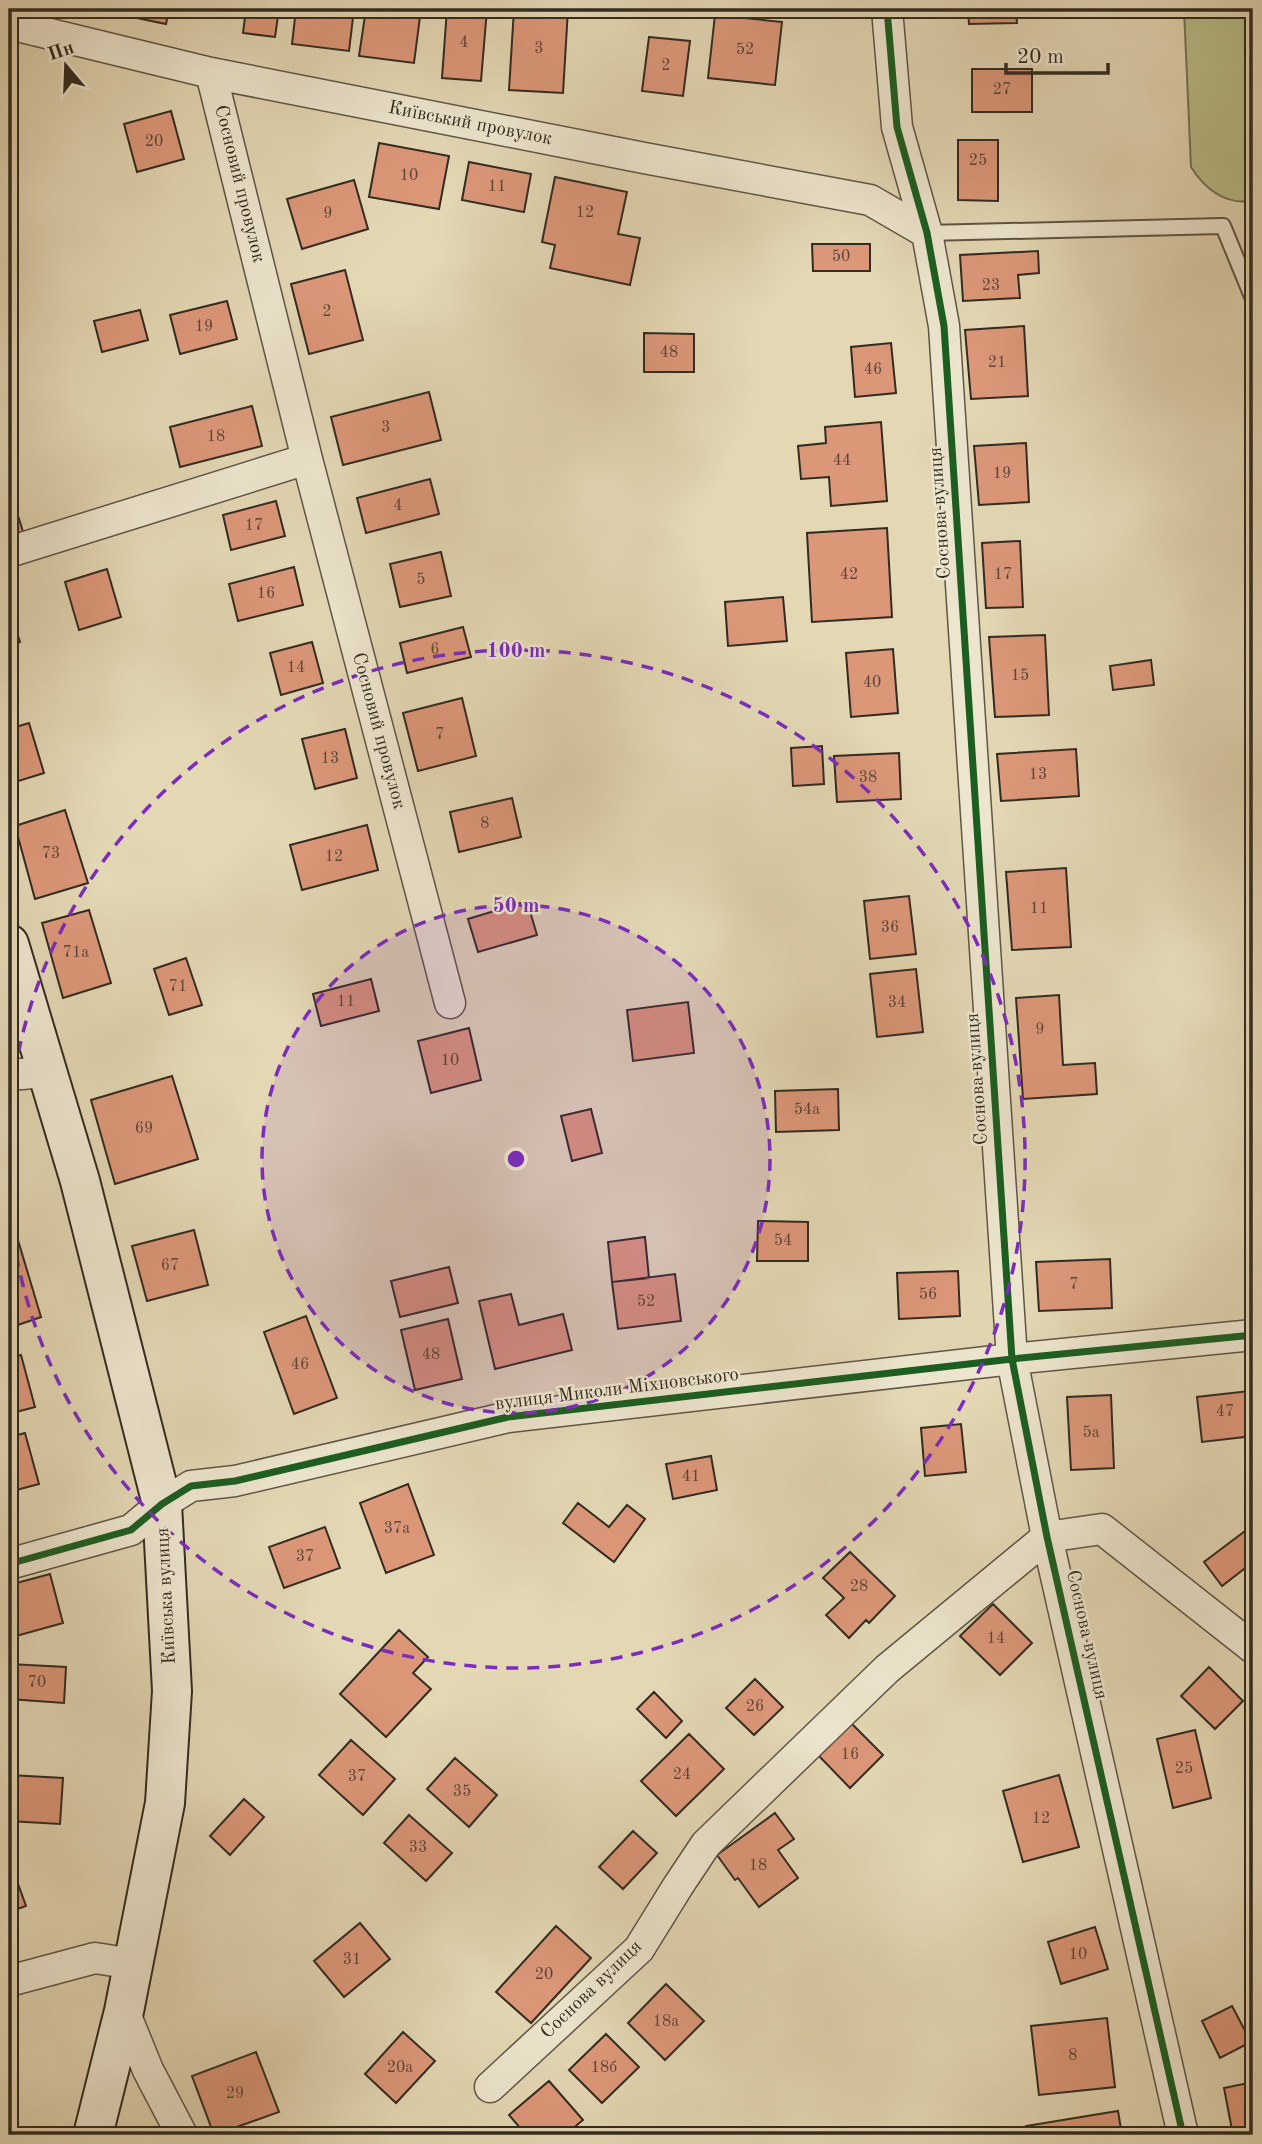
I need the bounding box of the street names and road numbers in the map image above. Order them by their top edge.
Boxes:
street label: Київський провулок [387,99,554,149]
street label: Сосновий провулок [210,103,268,265]
street label: Соснова вулиця [927,446,955,580]
street label: Сосновий провулок [348,651,408,812]
street label: Соснова вулиця [964,1012,992,1146]
street label: вулиця Миколи Міхновського [494,1366,740,1414]
street label: Київська вулиця [154,1527,180,1665]
street label: Соснова вулиця [1062,1568,1110,1702]
street label: Соснова вулиця [538,1937,646,2043]

